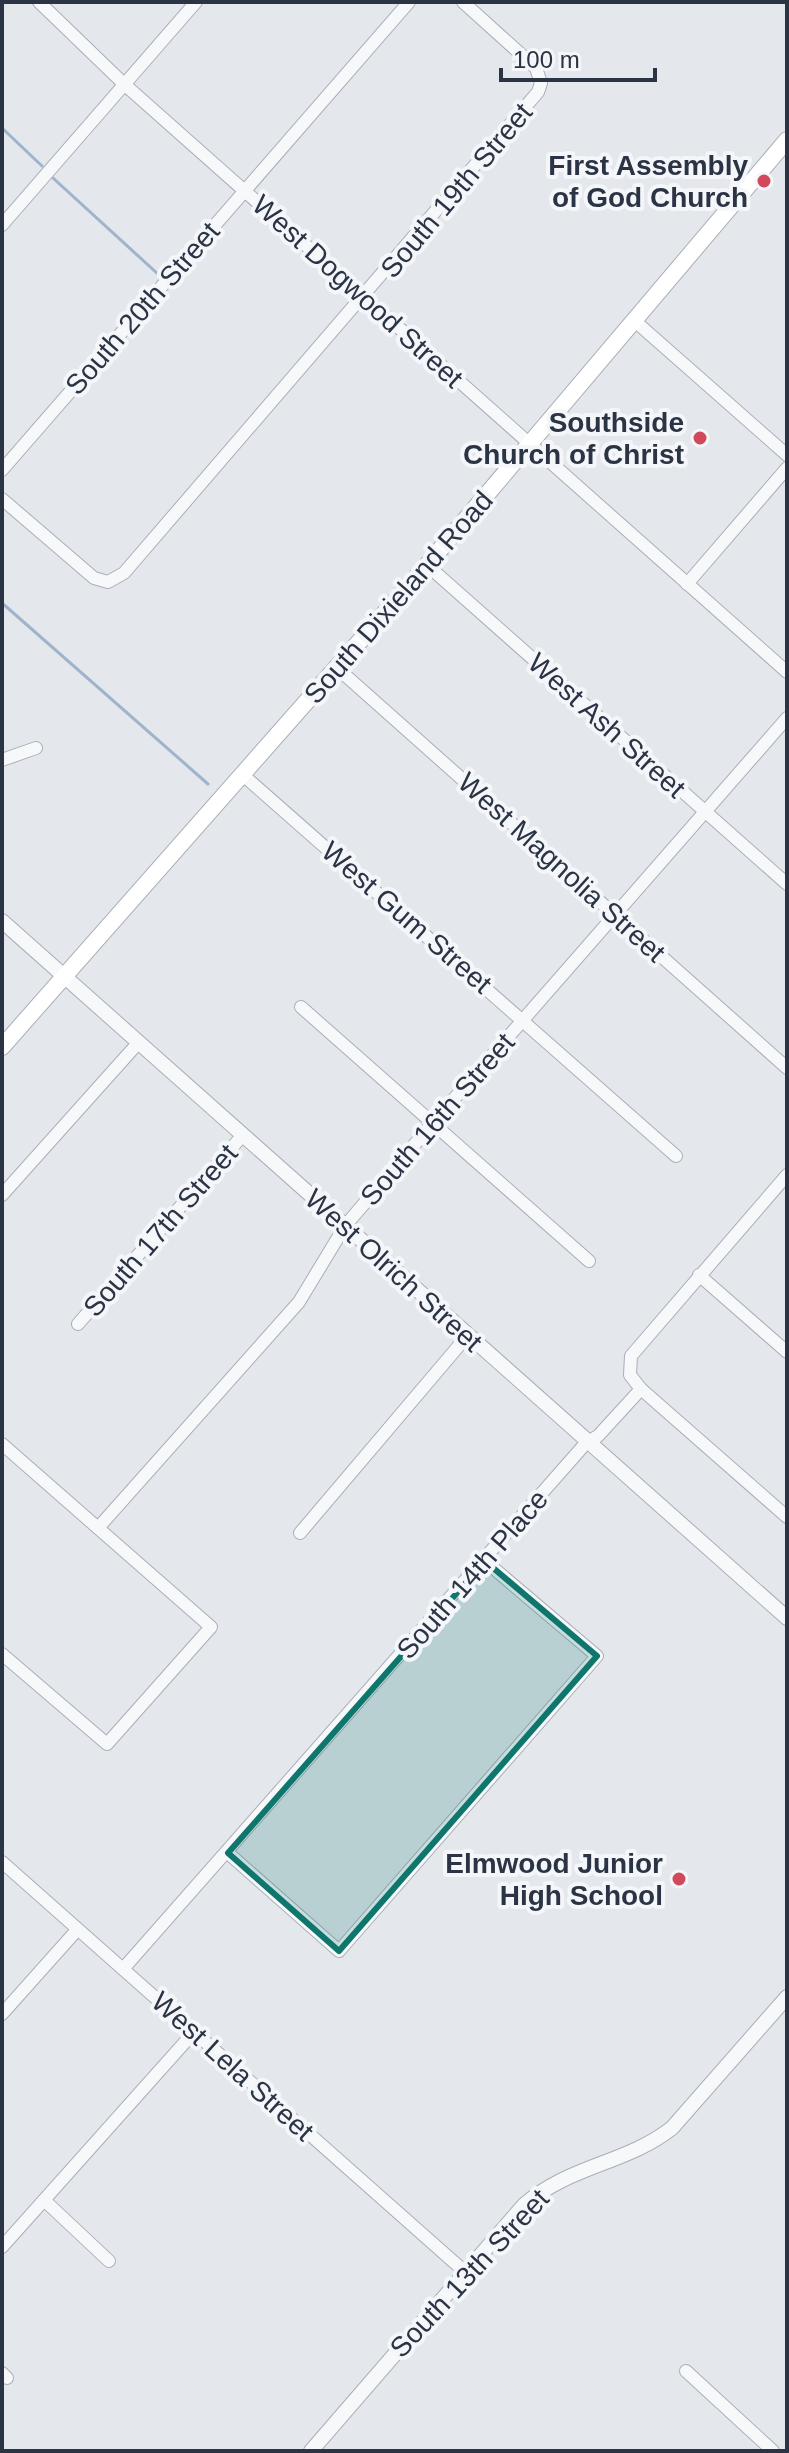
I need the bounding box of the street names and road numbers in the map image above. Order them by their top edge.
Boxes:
street label: South 19th Street [374,97,538,284]
street label: West Dogwood Street [246,189,469,394]
street label: South 20th Street [59,216,226,401]
street label: South Dixieland Road [298,485,499,710]
street label: West Ash Street [522,647,692,804]
street label: West Magnolia Street [452,766,671,968]
street label: West Gum Street [316,835,498,999]
street label: South 16th Street [354,1027,521,1212]
street label: South 17th Street [77,1138,244,1323]
street label: West Olrich Street [299,1183,488,1358]
street label: South 14th Place [391,1484,554,1665]
street label: West Lela Street [146,1986,320,2147]
street label: South 13th Street [384,2183,555,2364]

